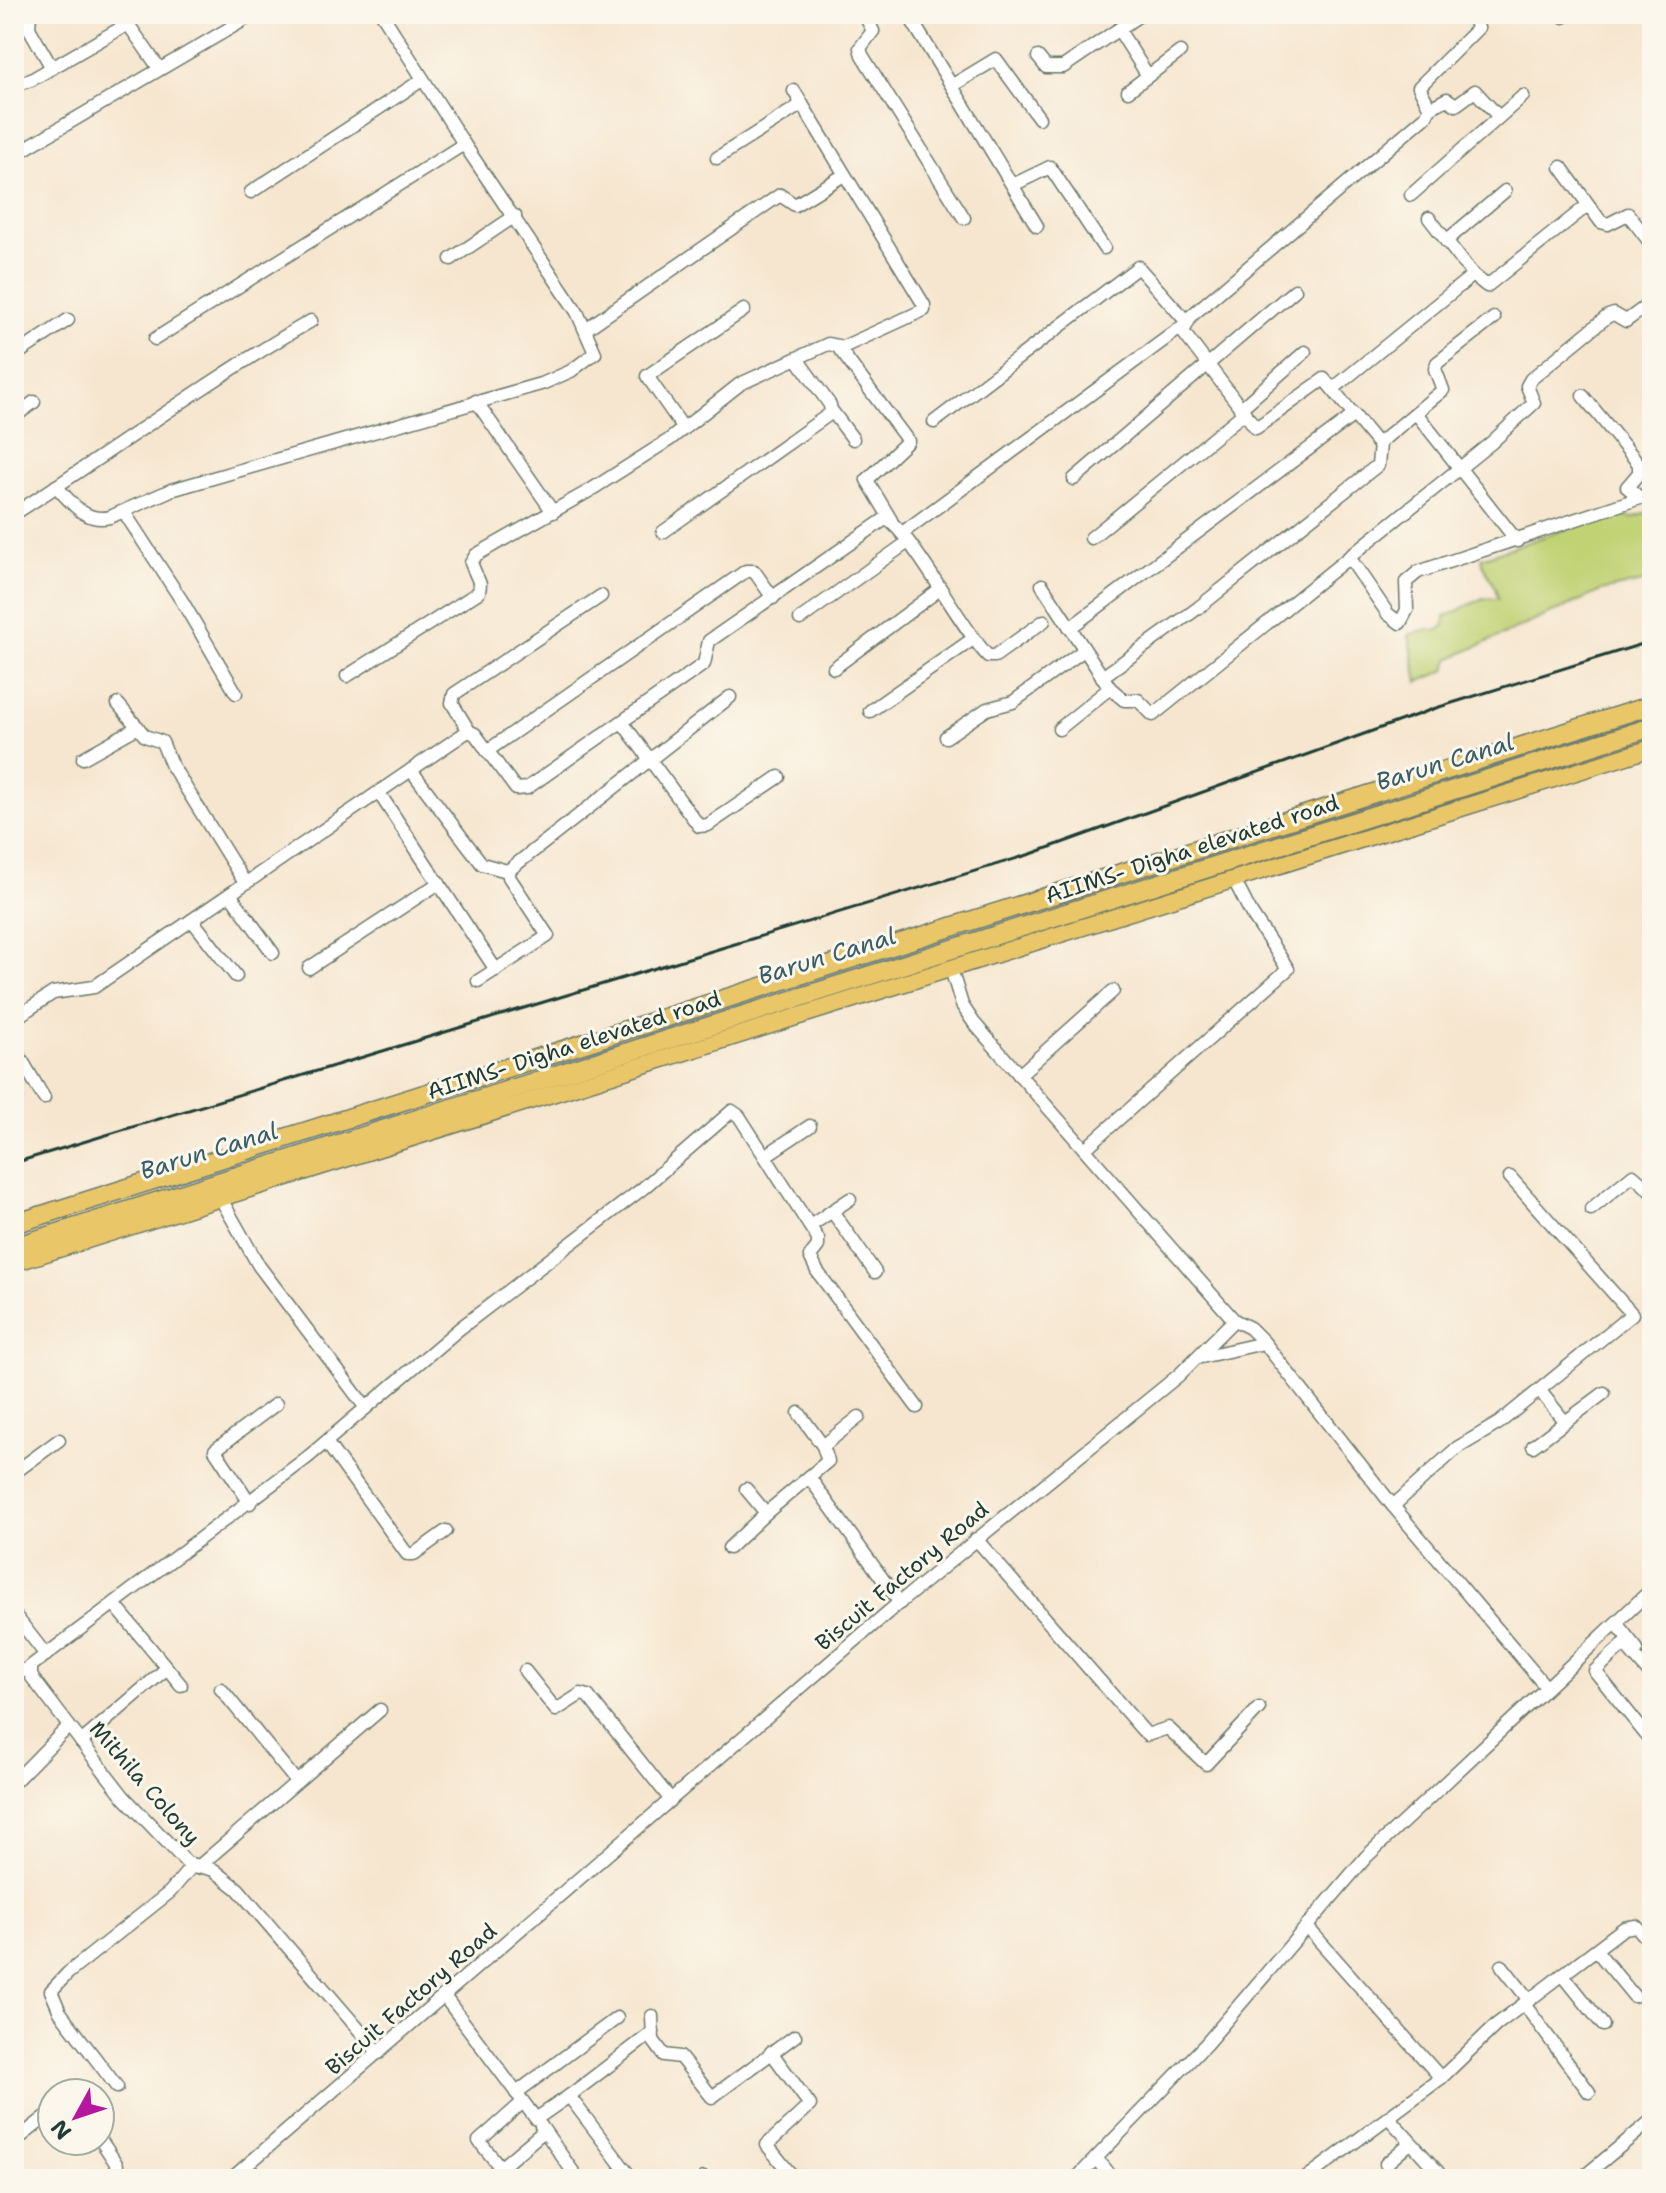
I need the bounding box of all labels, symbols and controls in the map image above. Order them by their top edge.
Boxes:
water label: Barun Canal [1372,726,1518,798]
street label: AIIMS- Digha elevated road [1042,788,1342,910]
water label: Barun Canal [754,920,900,992]
street label: AIIMS- Digha elevated road [424,984,724,1106]
water label: Barun Canal [136,1115,282,1187]
street label: Biscuit Factory Road [809,1495,995,1657]
street label: Mithila Colony [83,1715,207,1851]
street label: Biscuit Factory Road [319,1917,503,2081]
north arrow [36,2077,116,2157]
text: N [44,2114,78,2146]

